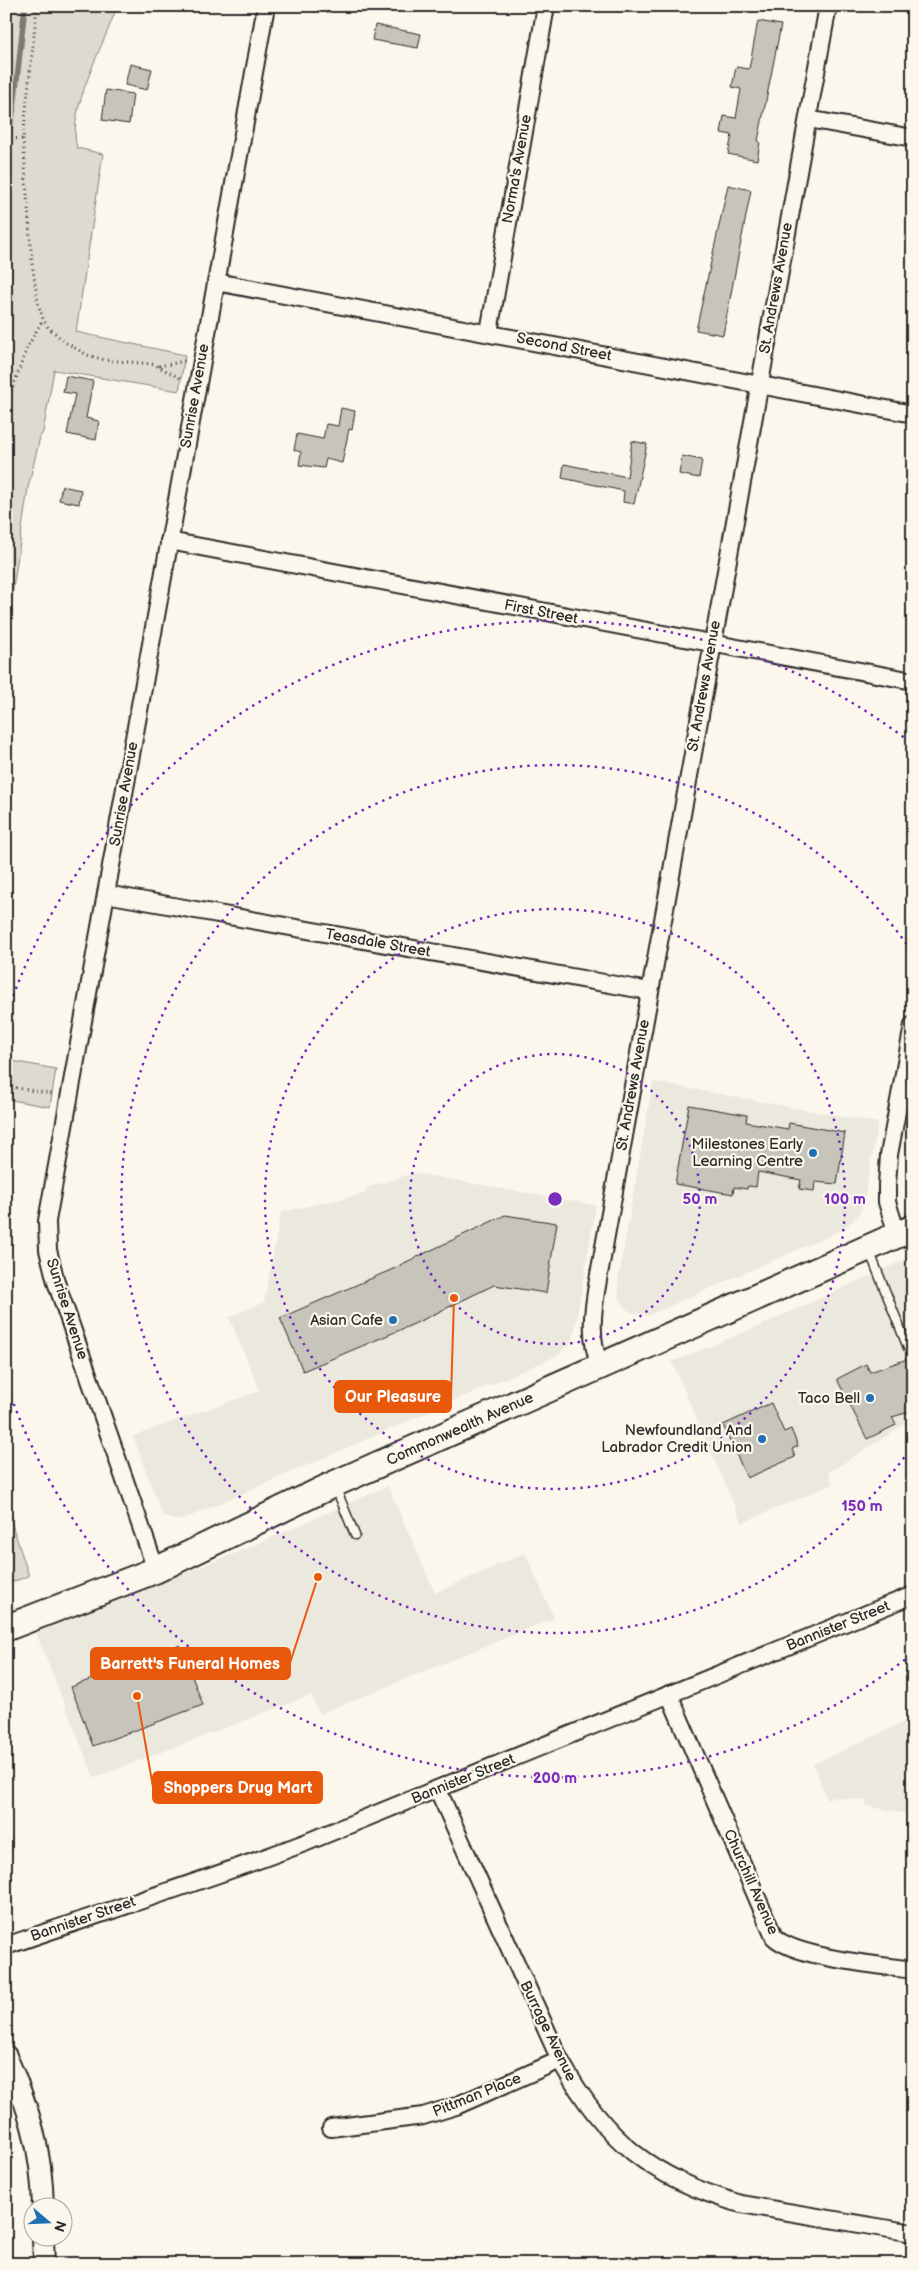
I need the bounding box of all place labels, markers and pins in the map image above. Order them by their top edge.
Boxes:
place label: Milestones Early Learning Centre [692,1135,803,1171]
marker: Milestones Early Learning Centre [807,1147,819,1159]
centre of rings [546,1190,564,1208]
place label: Asian Cafe [310,1311,383,1330]
marker: Asian Cafe [387,1314,399,1326]
callout: Our Pleasure [335,1381,451,1412]
place label: Taco Bell [798,1389,860,1408]
marker: Taco Bell [864,1392,876,1404]
place label: Newfoundland And Labrador Credit Union [601,1421,752,1457]
marker: Newfoundland And Labrador Credit Union [756,1433,768,1445]
callout: Barrett's Funeral Homes [91,1648,290,1679]
callout: Shoppers Drug Mart [153,1772,322,1803]

